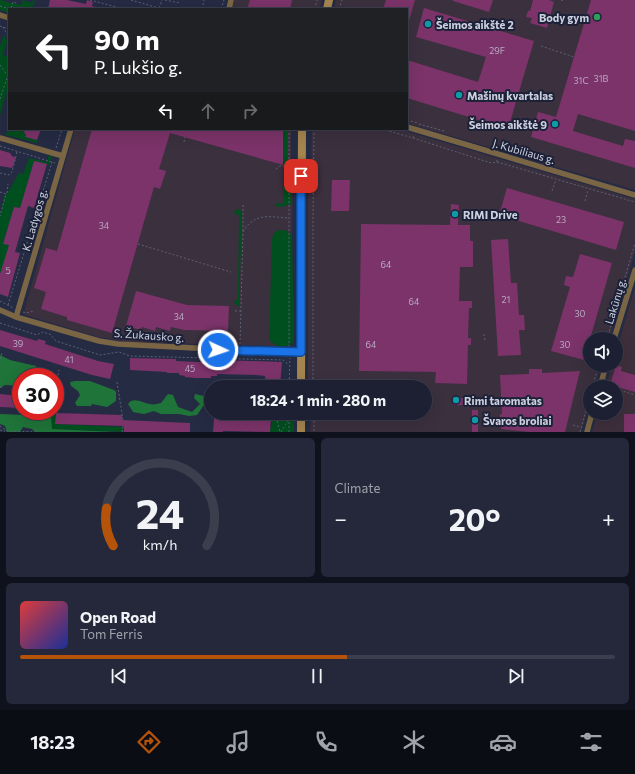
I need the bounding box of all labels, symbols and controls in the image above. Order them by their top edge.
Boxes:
place label: Body gym [539,11,589,24]
marker: Body gym [592,12,602,22]
place label: Šeimos aikštė 2 [436,17,514,31]
marker: Šeimos aikštė 2 [423,19,433,29]
text: 90 m [94,22,160,56]
icon: left [28,24,80,76]
house number: 29F [489,45,505,56]
text: P. Lukšio g. [94,56,182,78]
house number: 31B [594,73,609,84]
house number: 31C [573,75,589,86]
place label: Mašinų kvartalas [467,89,553,102]
marker: Mašinų kvartalas [454,90,464,100]
icon: left [155,100,177,122]
icon: ahead [197,100,219,122]
icon: right [239,100,261,122]
place label: Šeimos aikštė 9 [469,117,547,131]
marker: Šeimos aikštė 9 [550,119,560,129]
street label: J. Kubiliaus g. [491,136,557,167]
pin [284,159,318,193]
icon: arrive [290,165,312,187]
street label: K. Ladygos g. [19,187,49,253]
place label: RIMI Drive [463,208,518,221]
marker: RIMI Drive [450,209,460,219]
house number: 23 [556,214,566,225]
house number: 34 [99,220,110,231]
house number: 64 [381,259,392,270]
house number: 5 [5,265,11,276]
street label: Lakūnų g. [602,276,628,326]
house number: 21 [502,294,510,305]
house number: 64 [409,296,420,307]
house number: 30 [574,308,586,319]
house number: 34 [174,311,185,322]
street label: S. Žukausko g. [113,325,185,344]
position arrow [197,329,239,371]
map controls [583,332,623,420]
button: sound [583,332,623,372]
house number: 39 [13,338,23,349]
house number: 64 [366,339,377,350]
house number: 30 [559,339,571,350]
house number: 41 [65,354,73,365]
house number: 45 [185,363,195,374]
speed limit sign: 30 [12,368,64,420]
button: layers [583,380,623,420]
text: 18:24 · 1 min · 280 m [250,391,386,409]
place label: Rimi taromatas [464,394,542,407]
marker: Rimi taromatas [451,395,461,405]
place label: Švaros broliai [483,413,551,427]
marker: Švaros broliai [470,415,480,425]
text: Climate [335,480,380,496]
text: 24 [136,486,185,537]
text: 20° [449,500,500,537]
text: − [335,505,347,532]
text: + [602,505,615,532]
text: km/h [143,534,178,552]
text: Open Road [80,608,156,626]
text: Tom Ferris [80,626,143,642]
icon: previous [108,665,130,687]
icon: pause [306,665,328,687]
icon: next [505,665,527,687]
icon: directions [135,728,163,756]
icon: music [224,728,252,756]
icon: phone [312,728,340,756]
icon: climate [400,728,428,756]
icon: car [489,728,517,756]
icon: filters [577,728,605,756]
text: 18:23 [30,731,75,753]

